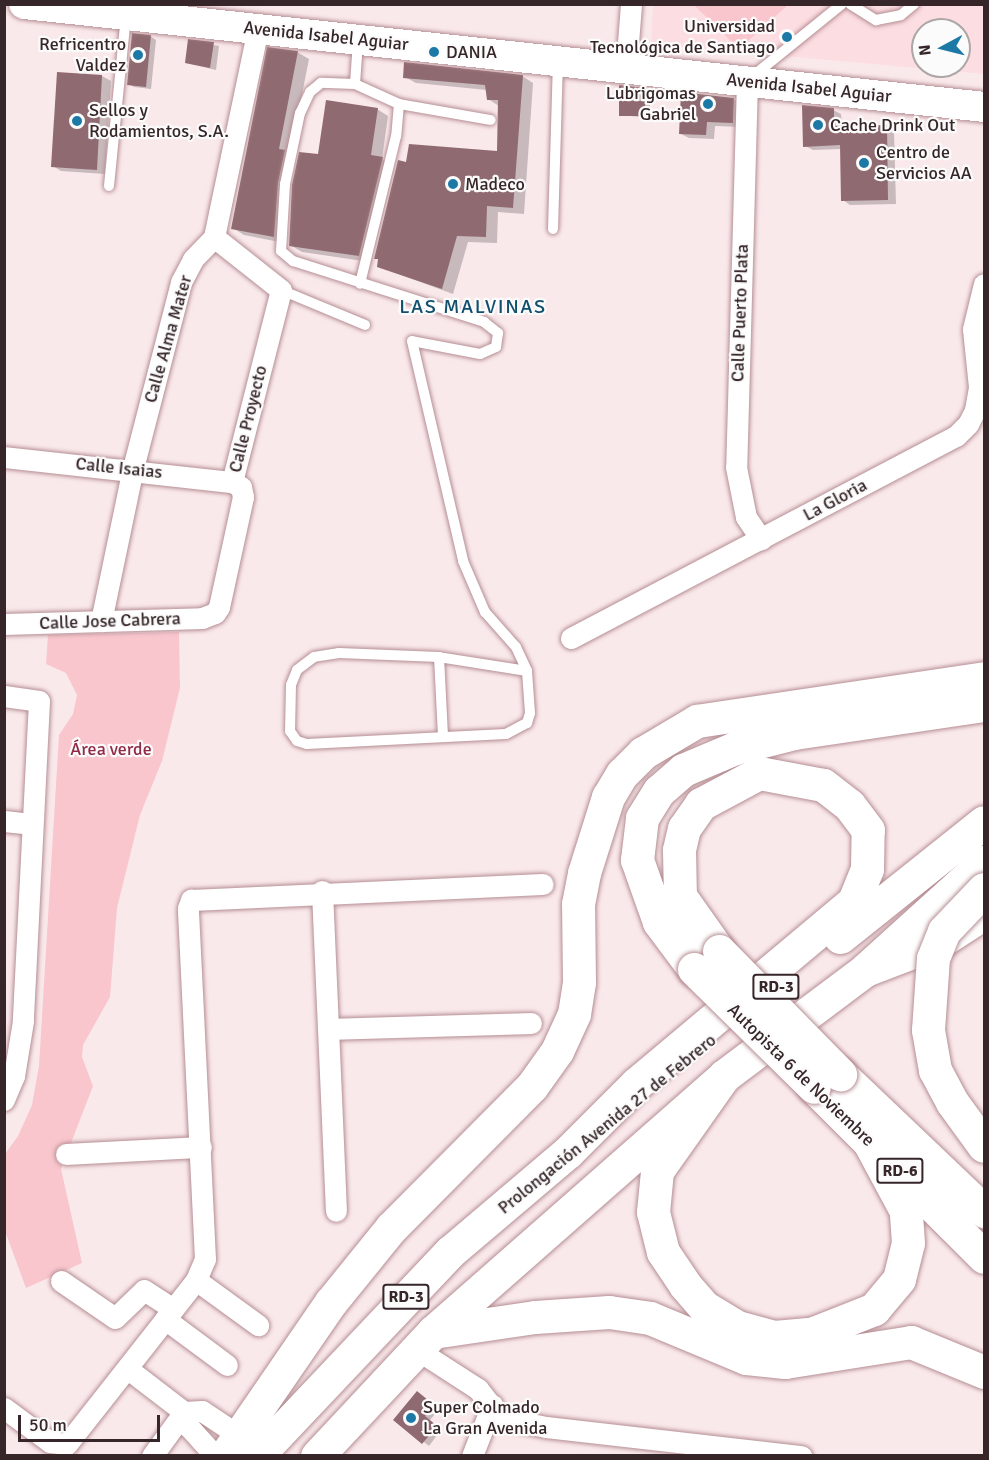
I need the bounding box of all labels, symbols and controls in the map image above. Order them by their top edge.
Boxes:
place label: Universidad Tecnológica de Santiago [590,16,775,58]
street label: Avenida Isabel Aguiar [242,17,410,55]
north arrow [911,18,971,78]
marker: Universidad Tecnológica de Santiago [780,30,794,44]
place label: Refricentro Valdez [39,34,126,76]
place label: DANIA [446,41,497,63]
text: N [915,43,936,57]
marker: DANIA [427,45,441,59]
marker: Refricentro Valdez [131,48,145,62]
street label: Avenida Isabel Aguiar [725,69,893,107]
place label: Lubrigomas Gabriel [606,83,696,125]
marker: Lubrigomas Gabriel [701,97,715,111]
place label: Sellos y Rodamientos, S.A. [89,100,229,142]
marker: Sellos y Rodamientos, S.A. [70,114,84,128]
place label: Cache Drink Out [830,114,955,136]
marker: Cache Drink Out [811,118,825,132]
place label: Centro de Servicios AA [876,142,972,184]
marker: Centro de Servicios AA [857,156,871,170]
place label: Madeco [465,173,525,195]
marker: Madeco [446,177,460,191]
street label: Calle Puerto Plata [727,244,753,382]
street label: Calle Alma Mater [139,273,197,405]
district label: LAS MALVINAS [399,294,547,318]
street label: Calle Proyecto [224,363,272,475]
street label: Calle Isaias [74,453,164,483]
street label: La Gloria [799,474,871,526]
street label: Calle Jose Cabrera [39,608,181,634]
park label: Área verde [70,738,152,760]
road number: RD-3 [752,974,800,1000]
street label: Autopista 6 de Noviembre [723,999,879,1151]
street label: Prolongación Avenida 27 de Febrero [494,1029,720,1219]
road number: RD-6 [876,1158,924,1184]
road number: RD-3 [382,1284,430,1310]
place label: Super Colmado La Gran Avenida [423,1397,547,1440]
scale bar [21,1403,164,1441]
marker: Super Colmado La Gran Avenida [404,1411,418,1425]
text: 50 m [29,1414,67,1436]

